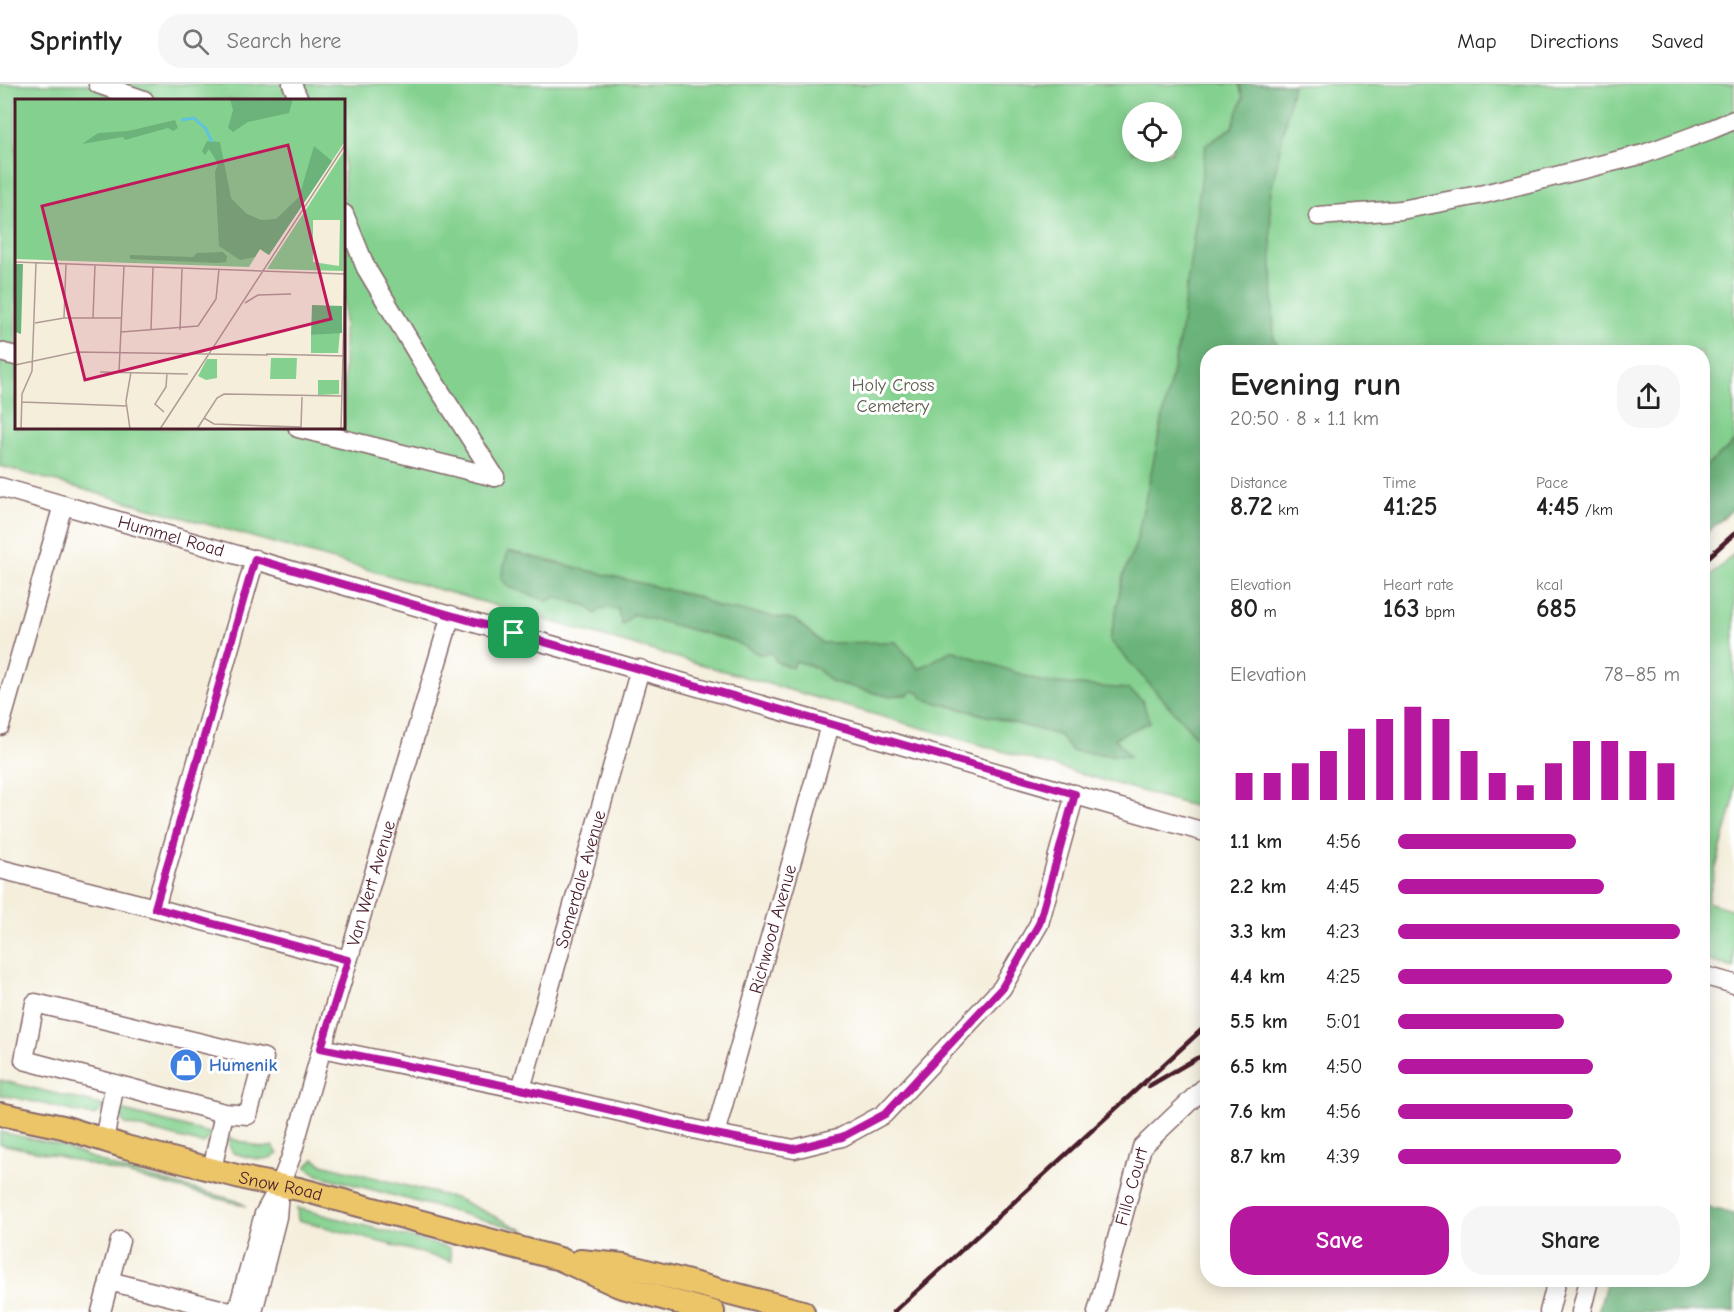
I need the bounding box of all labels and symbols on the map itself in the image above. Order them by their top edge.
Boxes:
inset map [15,99,345,429]
park label: Holy Cross Cemetery [852,375,934,417]
street label: Hummel Road [115,511,227,561]
pin [488,607,539,658]
street label: Somerdale Avenue [551,808,610,951]
street label: Van Wert Avenue [342,818,400,949]
street label: Richwood Avenue [745,862,801,996]
shop icon: Humenik [168,1047,204,1083]
place label: Humenik [209,1055,277,1076]
street label: Fillo Court [1111,1144,1152,1228]
street label: Snow Road [237,1167,325,1205]

